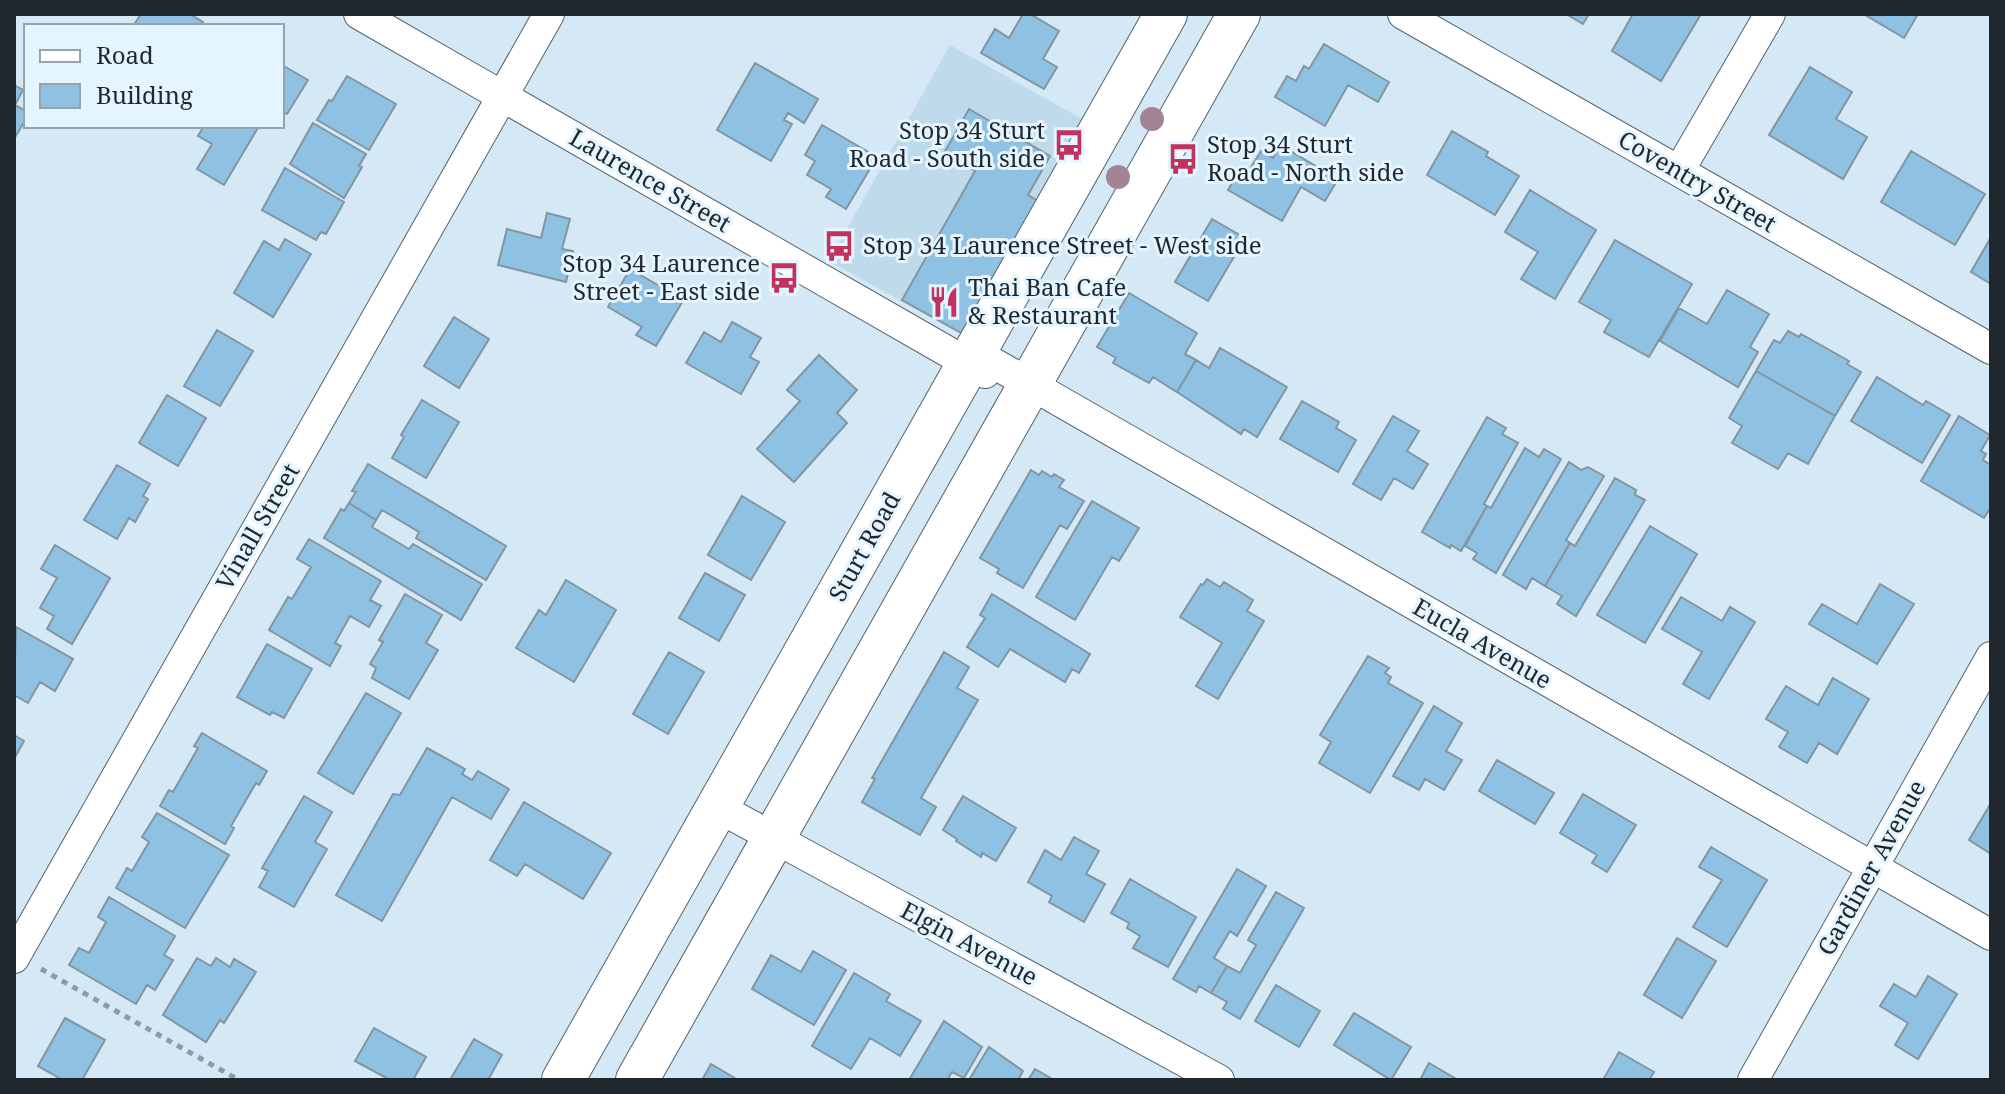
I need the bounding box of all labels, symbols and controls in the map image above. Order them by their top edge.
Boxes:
legend [24,24,284,128]
text: Road [96,38,154,71]
text: Building [96,78,193,111]
place label: Stop 34 Sturt Road - South side [849,113,1045,174]
street label: Laurence Street [564,120,737,239]
street label: Coventry Street [1613,122,1783,239]
place label: Stop 34 Sturt Road - North side [1207,127,1404,188]
bus stop icon: Stop 34 Sturt Road - South side [1052,128,1086,162]
bus stop icon: Stop 34 Sturt Road - North side [1166,142,1200,176]
place label: Stop 34 Laurence Street - West side [863,228,1262,261]
bus stop icon: Stop 34 Laurence Street - West side [822,229,856,263]
place label: Stop 34 Laurence Street - East side [563,246,760,307]
bus stop icon: Stop 34 Laurence Street - East side [767,261,801,295]
place label: Thai Ban Cafe & Restaurant [968,270,1126,331]
restaurant icon: Thai Ban Cafe & Restaurant [927,285,961,319]
street label: Vinall Street [207,457,306,596]
street label: Sturt Road [820,485,907,607]
street label: Eucla Avenue [1407,590,1558,696]
street label: Gardiner Avenue [1809,774,1933,961]
street label: Elgin Avenue [896,893,1044,993]

